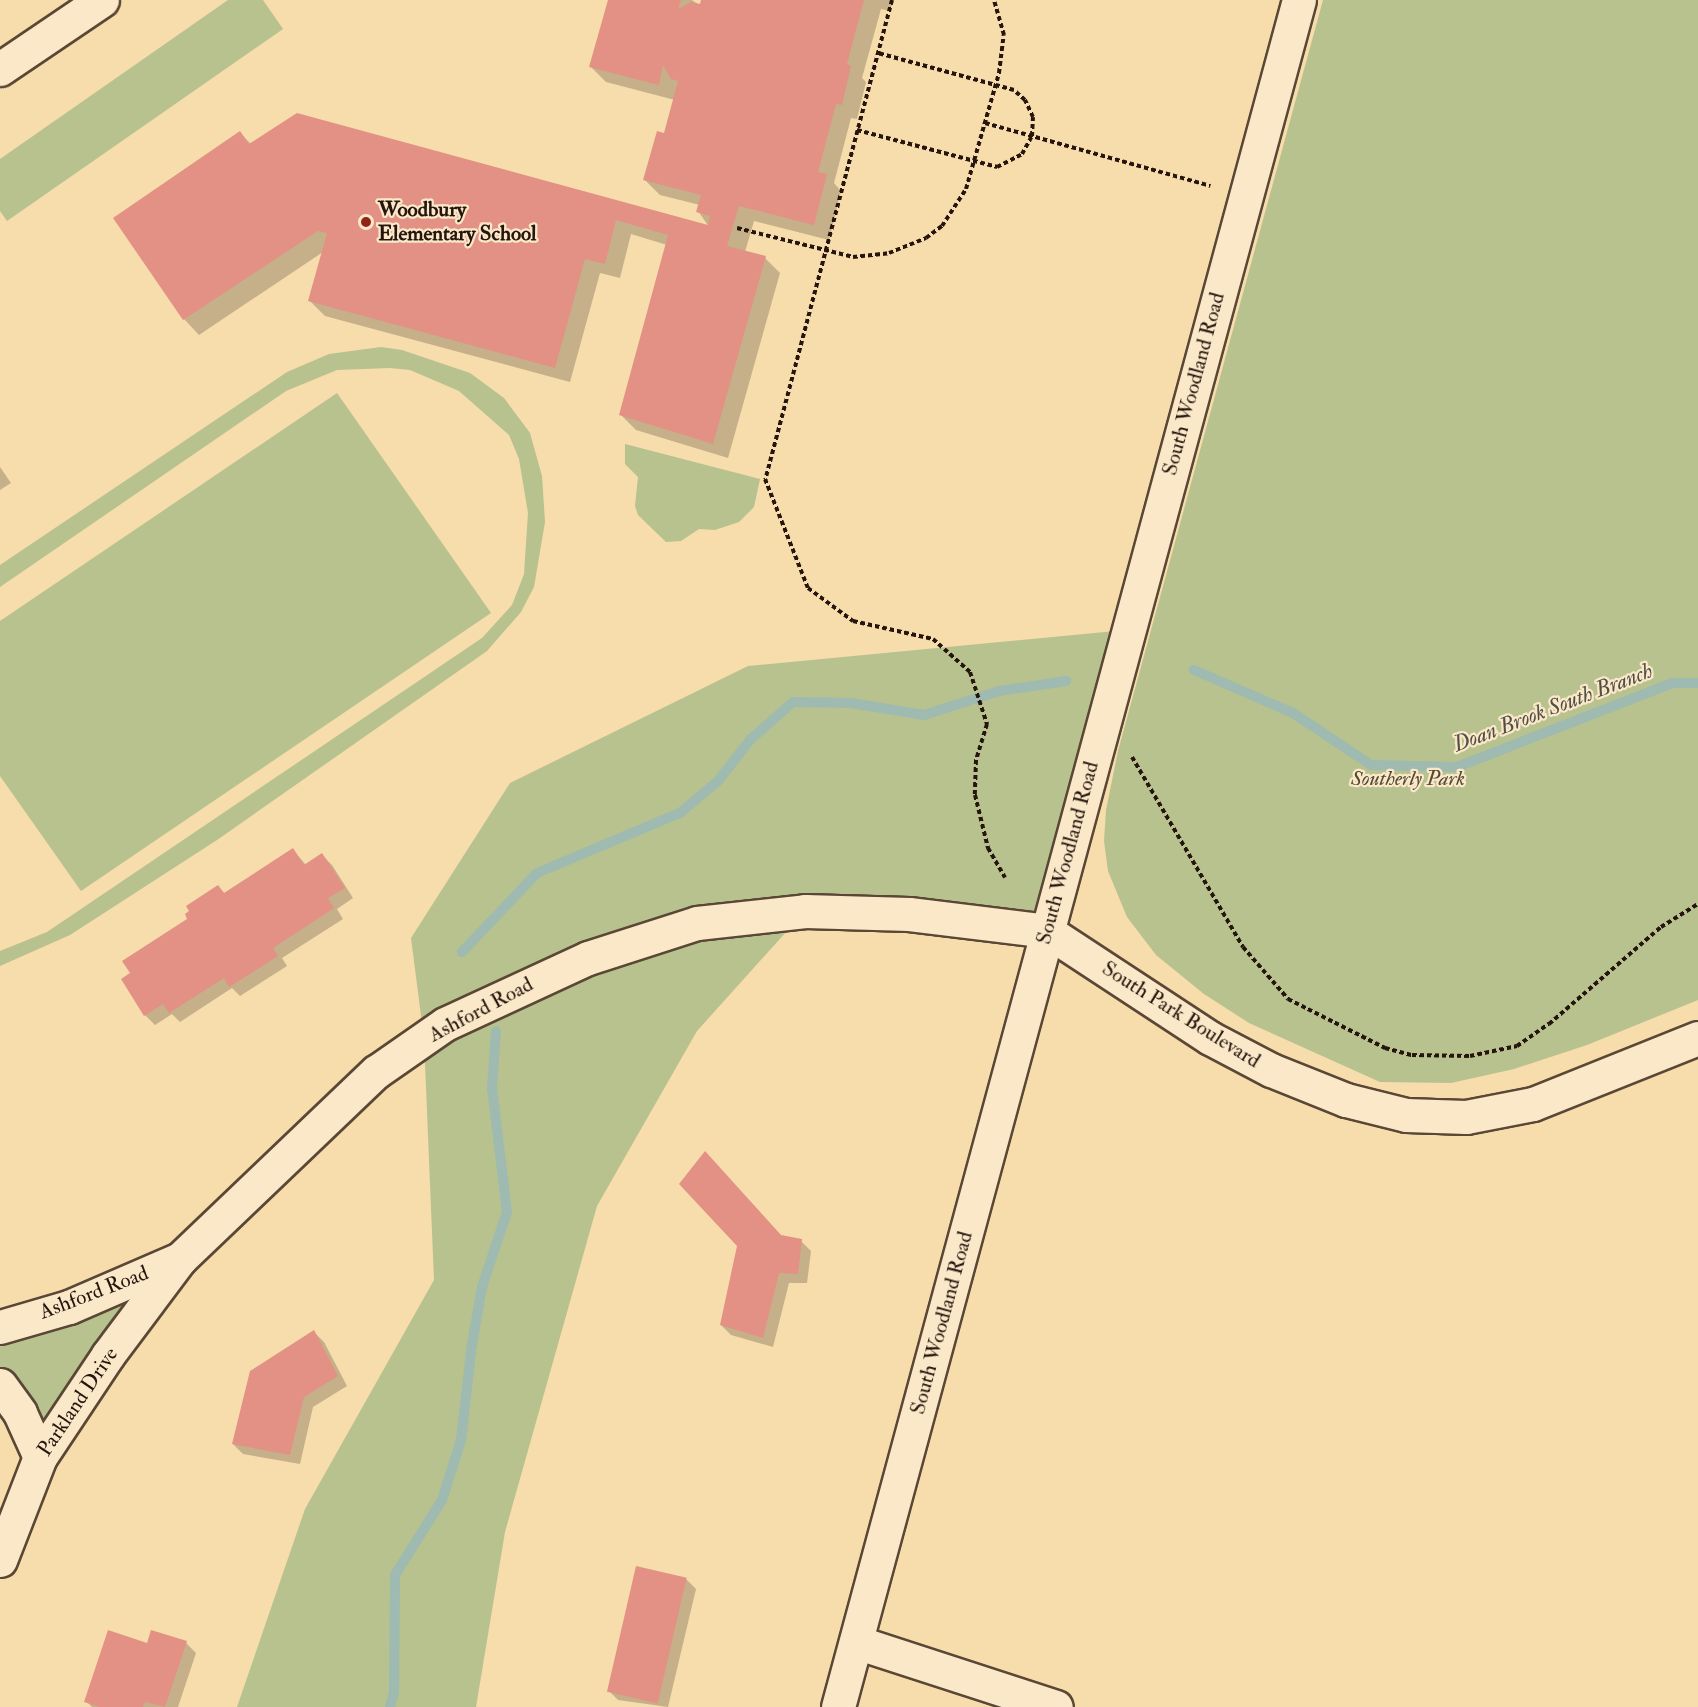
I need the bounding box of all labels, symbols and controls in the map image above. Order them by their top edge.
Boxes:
place label: Woodbury Elementary School [378,197,536,247]
marker: Woodbury Elementary School [359,215,373,229]
street label: South Woodland Road [1157,290,1231,478]
water label: Doan Brook South Branch [1450,658,1656,758]
street label: South Woodland Road [1031,759,1105,947]
park label: Southerly Park [1351,766,1465,792]
street label: South Park Boulevard [1097,956,1265,1074]
street label: Ashford Road [424,972,538,1048]
street label: South Woodland Road [905,1229,979,1417]
street label: Ashford Road [36,1261,152,1325]
street label: Parkland Drive [32,1343,124,1461]

